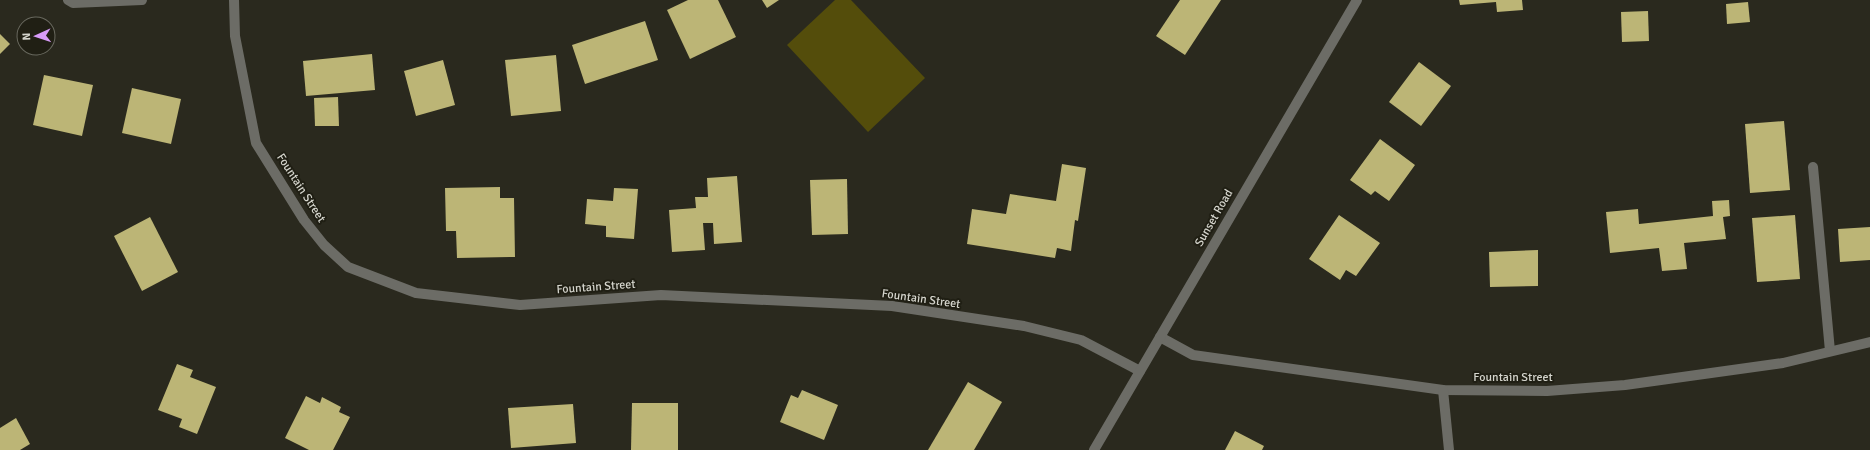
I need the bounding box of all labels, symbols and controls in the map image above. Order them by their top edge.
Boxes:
north arrow [16,16,56,56]
text: N [20,32,33,41]
street label: Fountain Street [273,151,329,225]
street label: Sunset Road [1192,187,1236,249]
street label: Fountain Street [556,277,636,297]
street label: Fountain Street [881,286,961,312]
street label: Fountain Street [1473,370,1553,385]

